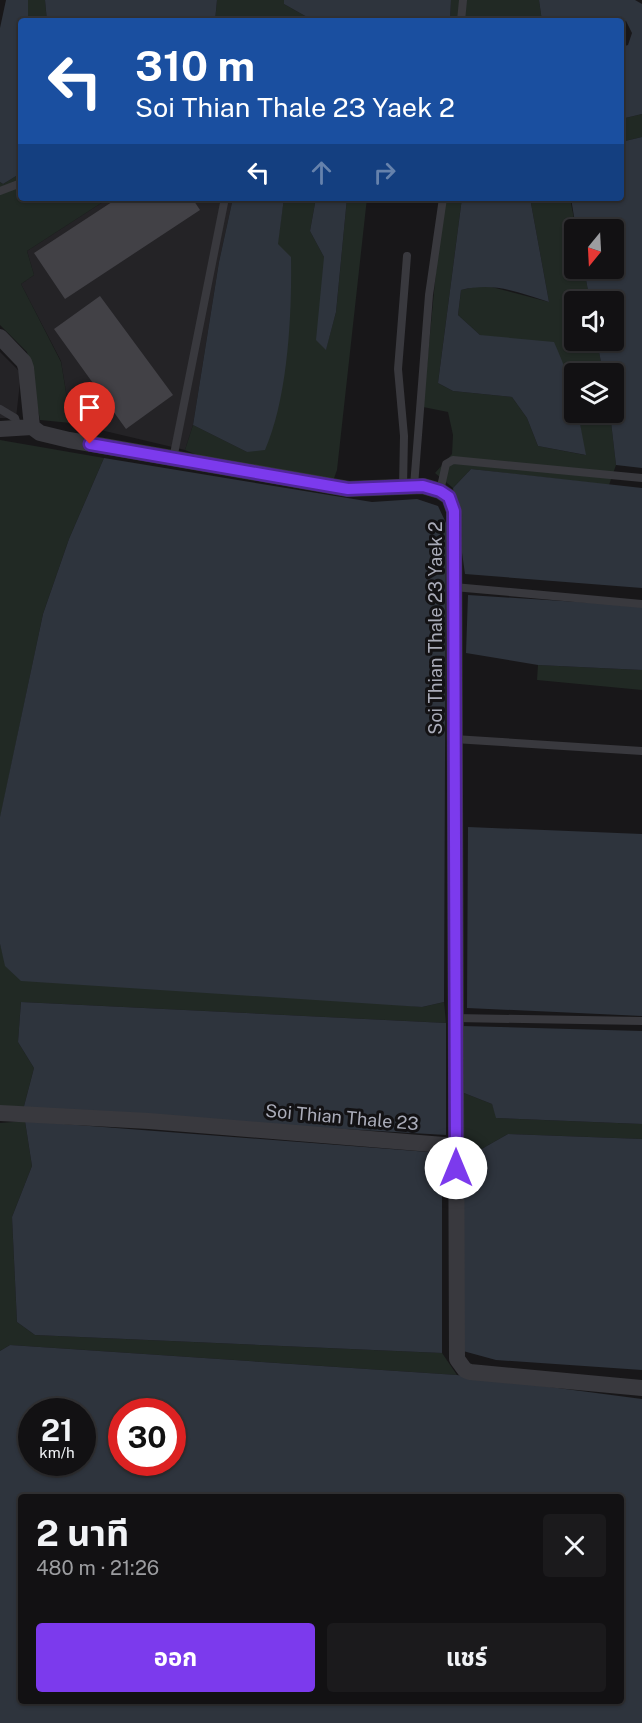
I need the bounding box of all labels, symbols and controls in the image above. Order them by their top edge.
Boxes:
text: 310 m [135,41,255,90]
icon: left [36,42,114,120]
text: Soi Thian Thale 23 Yaek 2 [135,91,455,123]
icon: left [242,156,275,189]
icon: ahead [305,156,338,189]
icon: right [368,156,401,189]
north arrow [564,219,624,279]
map controls [564,219,624,423]
button: sound [564,291,624,351]
button: layers [564,363,624,423]
pin [64,382,115,444]
icon: arrive [73,391,106,424]
street label: Soi Thian Thale 23 Yaek 2 [425,521,446,735]
street label: Soi Thian Thale 23 [264,1100,420,1134]
position arrow [424,1136,488,1200]
speed limit sign: 30 [108,1398,186,1476]
text: 21 [41,1412,73,1448]
text: km/h [39,1444,75,1461]
text: 2 นาที [36,1512,129,1554]
button: close [543,1514,606,1577]
text: 480 m · 21:26 [36,1556,159,1580]
button: ออก [36,1623,315,1692]
button: แชร์ [327,1623,606,1692]

